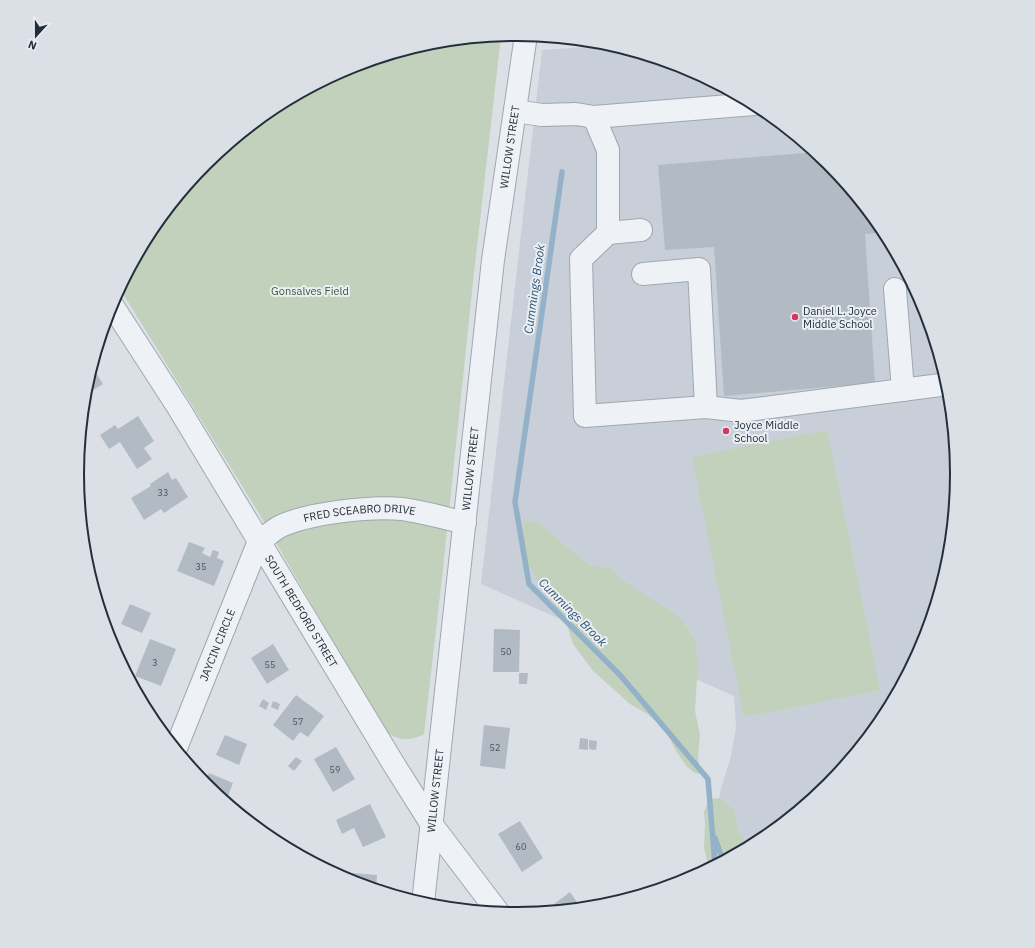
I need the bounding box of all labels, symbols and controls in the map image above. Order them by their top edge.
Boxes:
north arrow [16,16,56,56]
text: N [26,37,39,53]
street label: WILLOW STREET [497,104,523,190]
water label: Cummings Brook [520,243,548,335]
park label: Gonsalves Field [271,284,349,298]
place label: Daniel L. Joyce Middle School [803,304,877,331]
marker: Daniel L. Joyce Middle School [790,312,800,322]
place label: Joyce Middle School [734,418,799,445]
street label: WILLOW STREET [459,425,482,511]
marker: Joyce Middle School [721,426,731,436]
house number: 33 [158,487,168,498]
street label: FRED SCEABRO DRIVE [302,501,417,525]
street label: SOUTH BEDFORD STREET [262,552,341,671]
house number: 35 [196,561,206,572]
water label: Cummings Brook [536,575,611,650]
street label: JAYCIN CIRCLE [197,607,238,683]
house number: 50 [501,646,511,657]
house number: 3 [152,657,158,668]
house number: 55 [265,659,275,670]
house number: 57 [293,716,303,727]
house number: 52 [490,742,500,753]
street label: WILLOW STREET [424,748,447,833]
house number: 59 [330,764,340,775]
house number: 60 [516,841,526,852]

